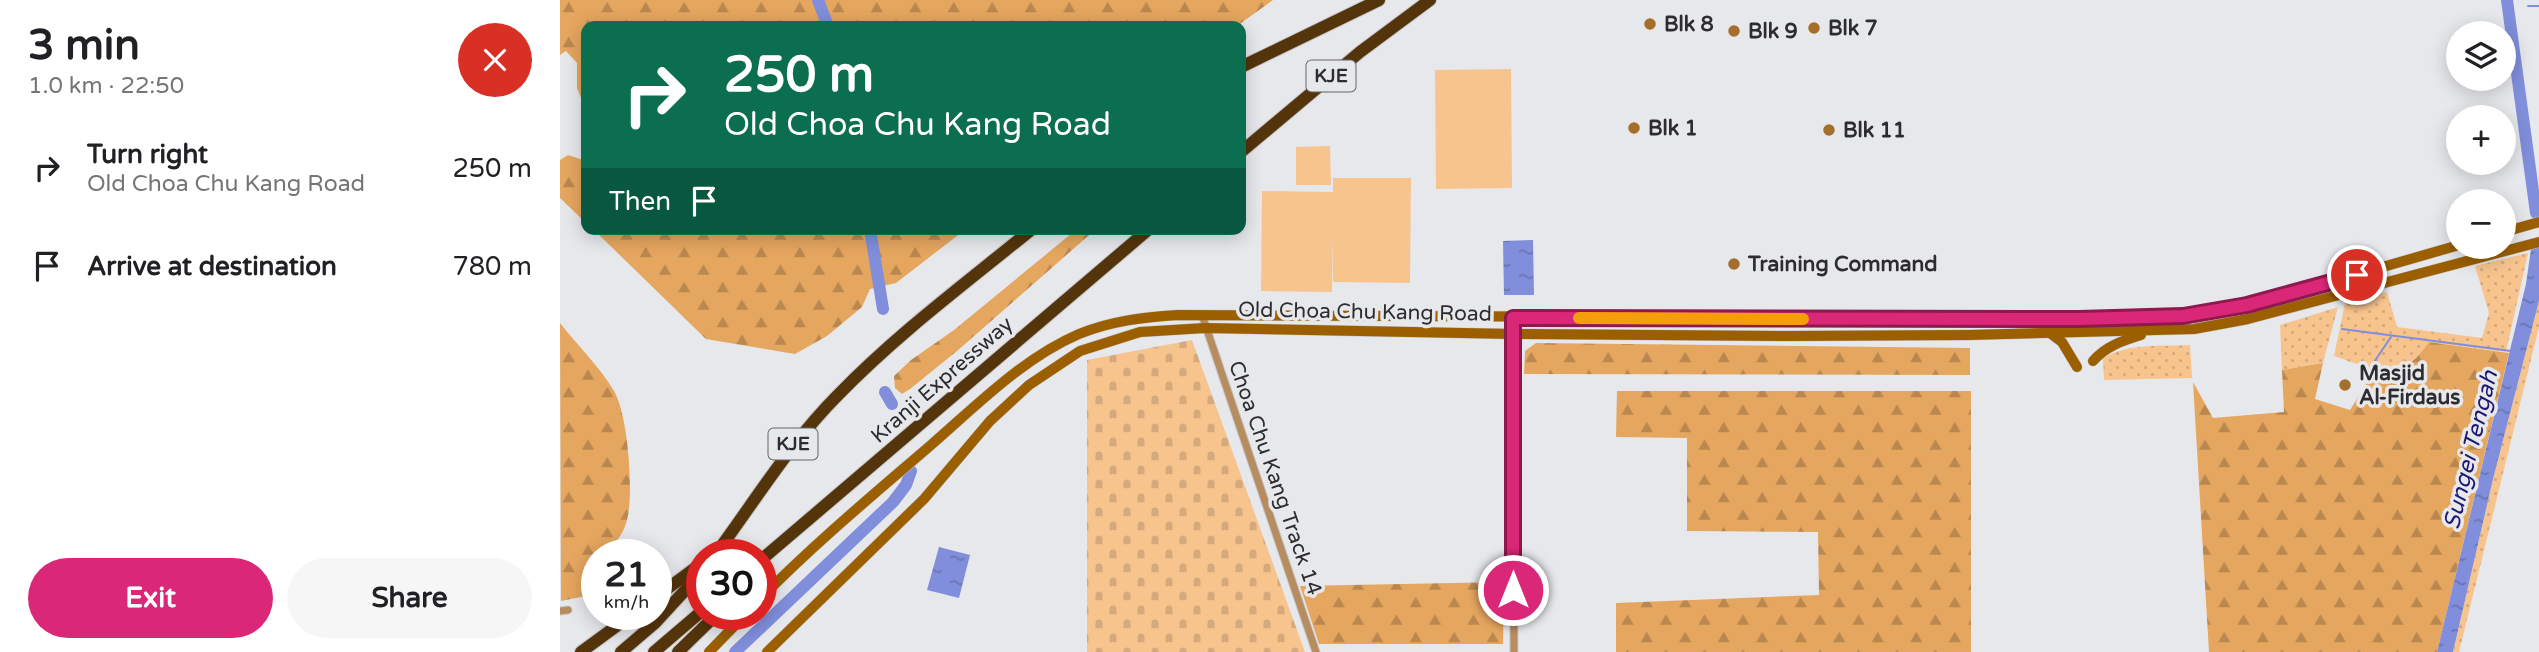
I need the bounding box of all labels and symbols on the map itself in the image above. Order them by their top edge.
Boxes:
place label: Blk 8 [1664,12,1714,37]
marker: Blk 8 [1642,16,1658,32]
place label: Blk 7 [1828,16,1878,41]
place label: Blk 9 [1748,19,1798,44]
marker: Blk 7 [1806,20,1822,36]
marker: Blk 9 [1726,23,1742,39]
road number: KJE [1306,60,1356,92]
place label: Blk 1 [1648,116,1698,141]
place label: Blk 11 [1843,118,1906,143]
marker: Blk 1 [1626,120,1642,136]
marker: Blk 11 [1821,122,1837,138]
pin [2327,245,2387,305]
place label: Training Command [1747,252,1938,277]
marker: Training Command [1726,256,1742,272]
street label: Old Choa Chu Kang Road [1238,297,1492,327]
street label: Kranji Expressway [866,312,1018,448]
street label: Choa Chu Kang Track 14 [1223,358,1327,598]
place label: Masjid Al-Firdaus [2359,361,2460,410]
water label: Sungei Tengah [2438,367,2504,532]
marker: Masjid Al-Firdaus [2337,377,2353,393]
road number: KJE [768,428,818,460]
speed limit sign: 30 [686,539,777,630]
position arrow [1476,553,1550,627]

